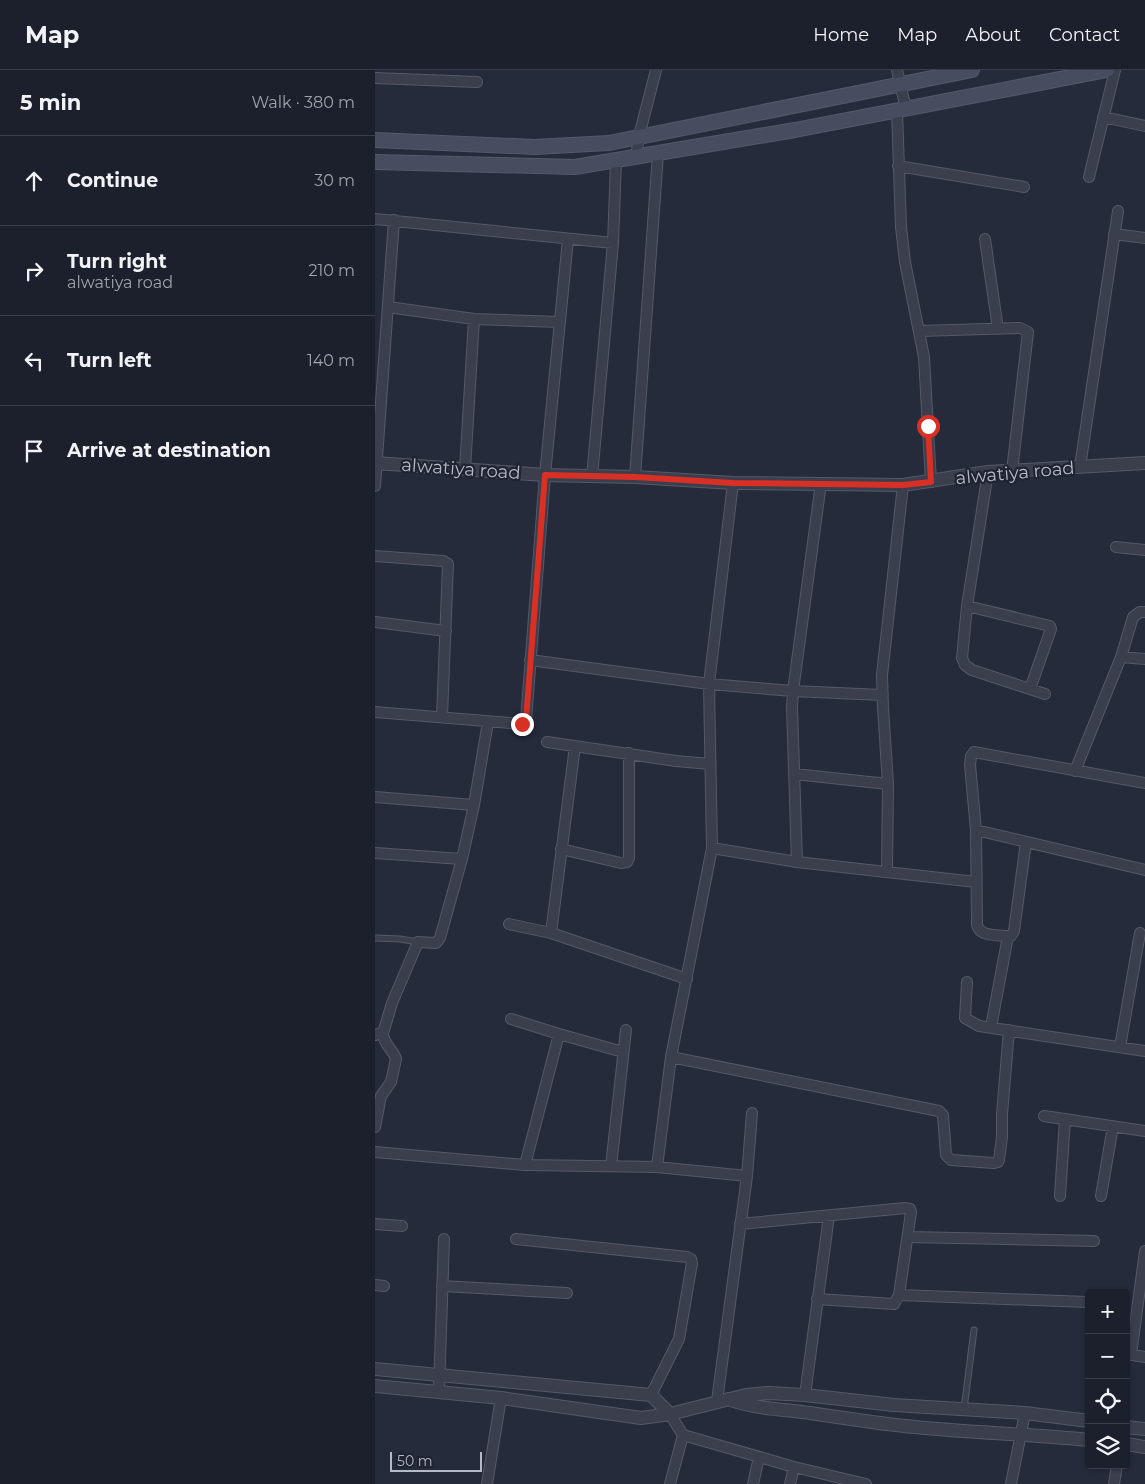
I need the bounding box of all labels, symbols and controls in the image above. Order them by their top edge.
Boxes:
text: Map [25,20,79,49]
text: Home [813,24,869,46]
text: Map [897,24,937,46]
text: About [965,24,1021,46]
text: Contact [1049,24,1120,46]
text: 5 min [20,90,81,115]
text: Walk · 380 m [251,93,355,112]
icon: ahead [20,167,48,195]
text: Continue [67,169,158,192]
text: 30 m [314,171,355,190]
text: Turn right [67,250,167,273]
icon: right [20,257,48,285]
text: 210 m [308,261,355,280]
text: alwatiya road [67,273,173,292]
icon: left [20,347,48,375]
text: Turn left [67,349,152,372]
text: 140 m [307,351,355,370]
route start [917,415,940,438]
icon: arrive [20,437,48,465]
text: Arrive at destination [67,439,271,462]
street label: alwatiya road [401,454,521,484]
street label: alwatiya road [955,457,1075,489]
route end [511,713,534,736]
map controls [1085,1289,1130,1469]
button: + [1085,1289,1130,1334]
button: − [1085,1334,1130,1379]
button: locate [1085,1379,1130,1424]
button: layers [1085,1424,1130,1469]
scale bar [390,1449,483,1472]
text: 50 m [397,1452,433,1470]

